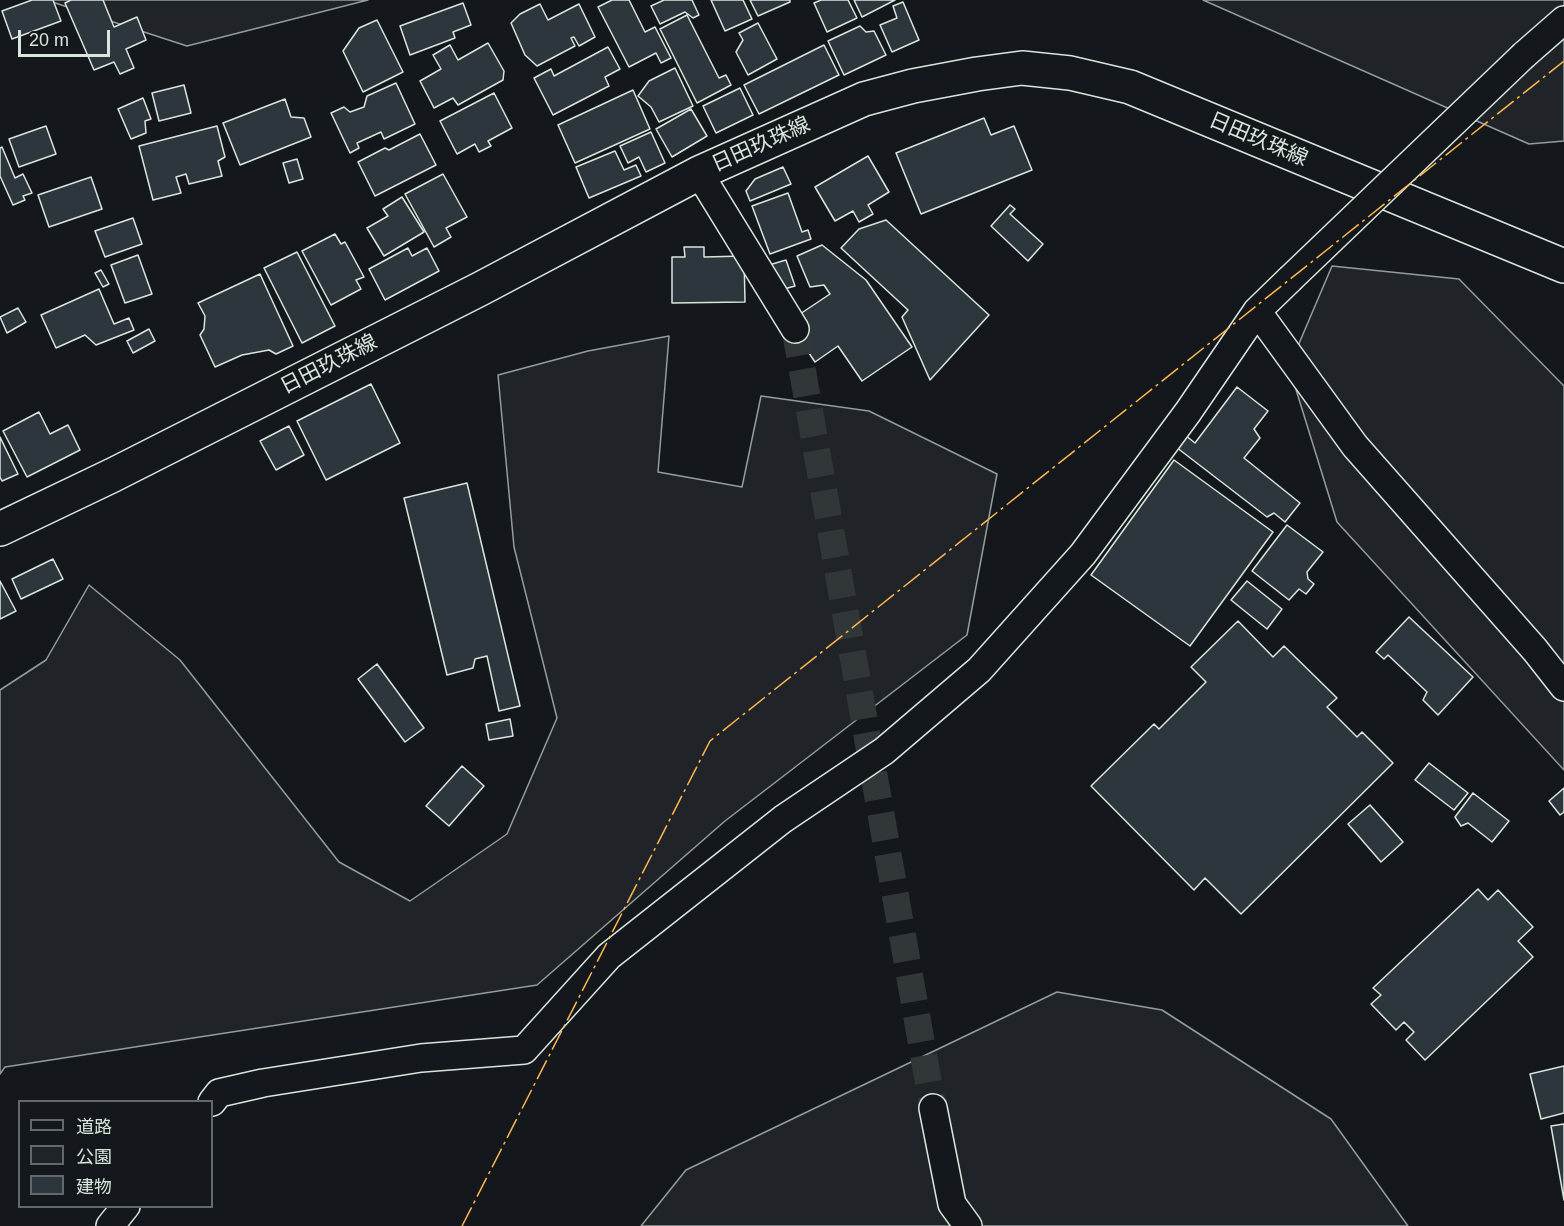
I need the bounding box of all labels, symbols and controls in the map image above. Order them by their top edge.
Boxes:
scale bar [21,18,112,56]
text: 20 m [29,30,69,50]
street label: 日田玖珠線 [1205,108,1311,172]
street label: 日田玖珠線 [708,112,814,178]
street label: 日田玖珠線 [277,330,381,400]
legend [18,1100,213,1208]
text: 道路 [76,1117,112,1137]
text: 公園 [76,1147,112,1167]
text: 建物 [76,1177,112,1197]

